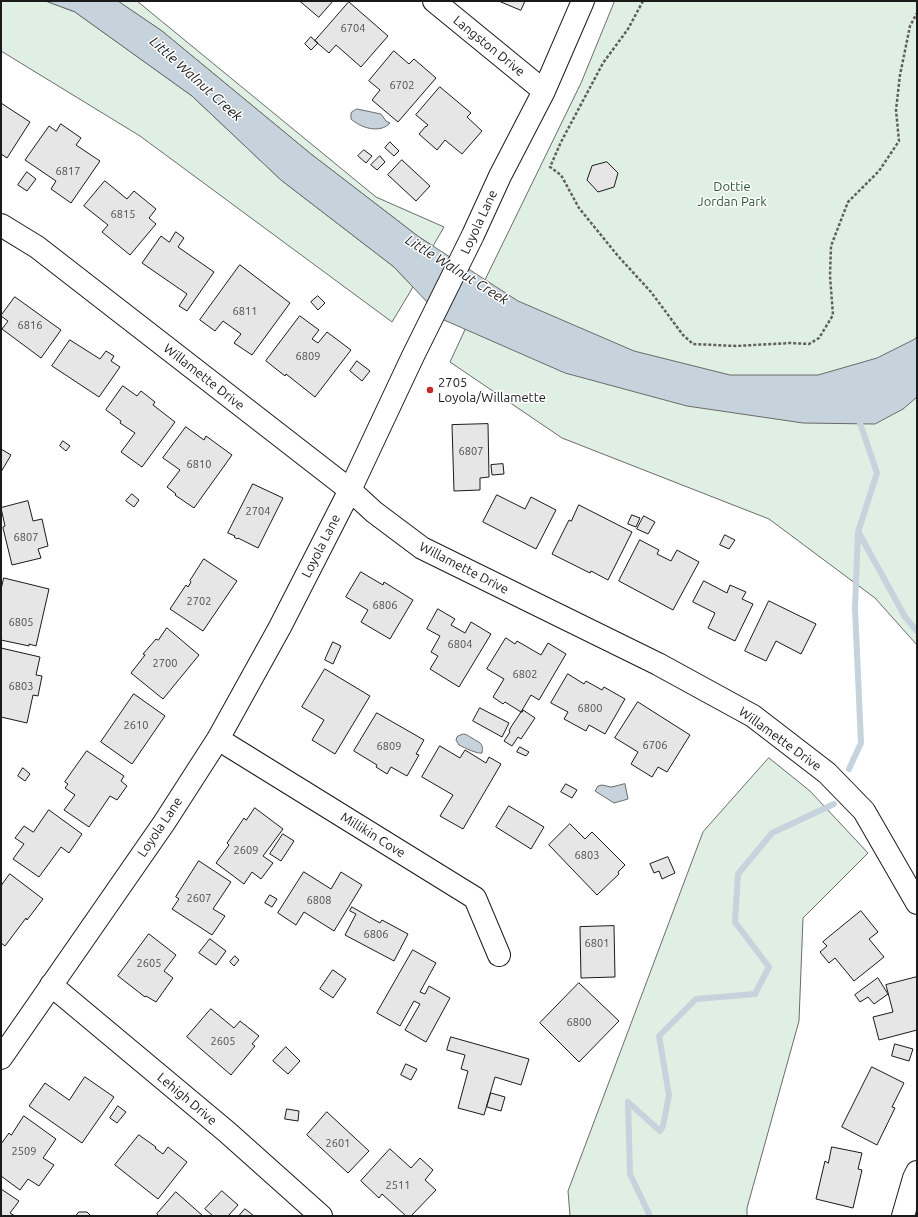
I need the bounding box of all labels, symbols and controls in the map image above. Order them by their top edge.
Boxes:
street label: Langston Drive [450,12,528,80]
house number: 6704 [341,21,365,35]
water label: Little Walnut Creek [146,33,246,125]
house number: 6702 [390,78,414,92]
house number: 6817 [56,164,80,178]
park label: Dottie Jordan Park [697,179,767,210]
street label: Loyola Lane [457,187,501,257]
house number: 6815 [111,207,135,221]
water label: Little Walnut Creek [402,231,512,309]
house number: 6811 [233,304,257,318]
house number: 6816 [18,318,42,332]
street label: Willamette Drive [160,341,248,413]
house number: 6809 [296,349,320,363]
place label: 2705 Loyola/Willamette [438,375,546,406]
marker: 2705 Loyola/Willamette [425,385,435,395]
house number: 6807 [459,444,483,458]
house number: 6810 [187,457,211,471]
house number: 2704 [246,504,270,518]
street label: Loyola Lane [298,512,344,580]
house number: 6807 [14,530,38,544]
street label: Willamette Drive [417,539,511,597]
house number: 2702 [187,594,211,608]
house number: 6806 [373,598,397,612]
house number: 6805 [9,615,33,629]
house number: 6804 [448,637,472,651]
house number: 2700 [153,656,177,670]
house number: 6802 [513,667,537,681]
house number: 6803 [9,679,33,693]
house number: 6800 [578,701,602,715]
street label: Willamette Drive [736,704,824,774]
house number: 2610 [124,718,148,732]
house number: 6706 [643,738,667,752]
house number: 6809 [377,739,401,753]
street label: Loyola Lane [134,794,186,860]
street label: Millikin Cove [338,809,408,861]
house number: 2609 [234,843,258,857]
house number: 6803 [575,848,599,862]
house number: 2607 [187,891,211,905]
house number: 6808 [307,893,331,907]
house number: 6806 [364,927,388,941]
house number: 6801 [585,936,609,950]
house number: 2605 [137,956,161,970]
house number: 6800 [567,1015,591,1029]
house number: 2605 [211,1034,235,1048]
street label: Lehigh Drive [154,1070,220,1128]
house number: 2601 [326,1136,350,1150]
house number: 2509 [12,1144,36,1158]
house number: 2511 [386,1178,410,1192]

